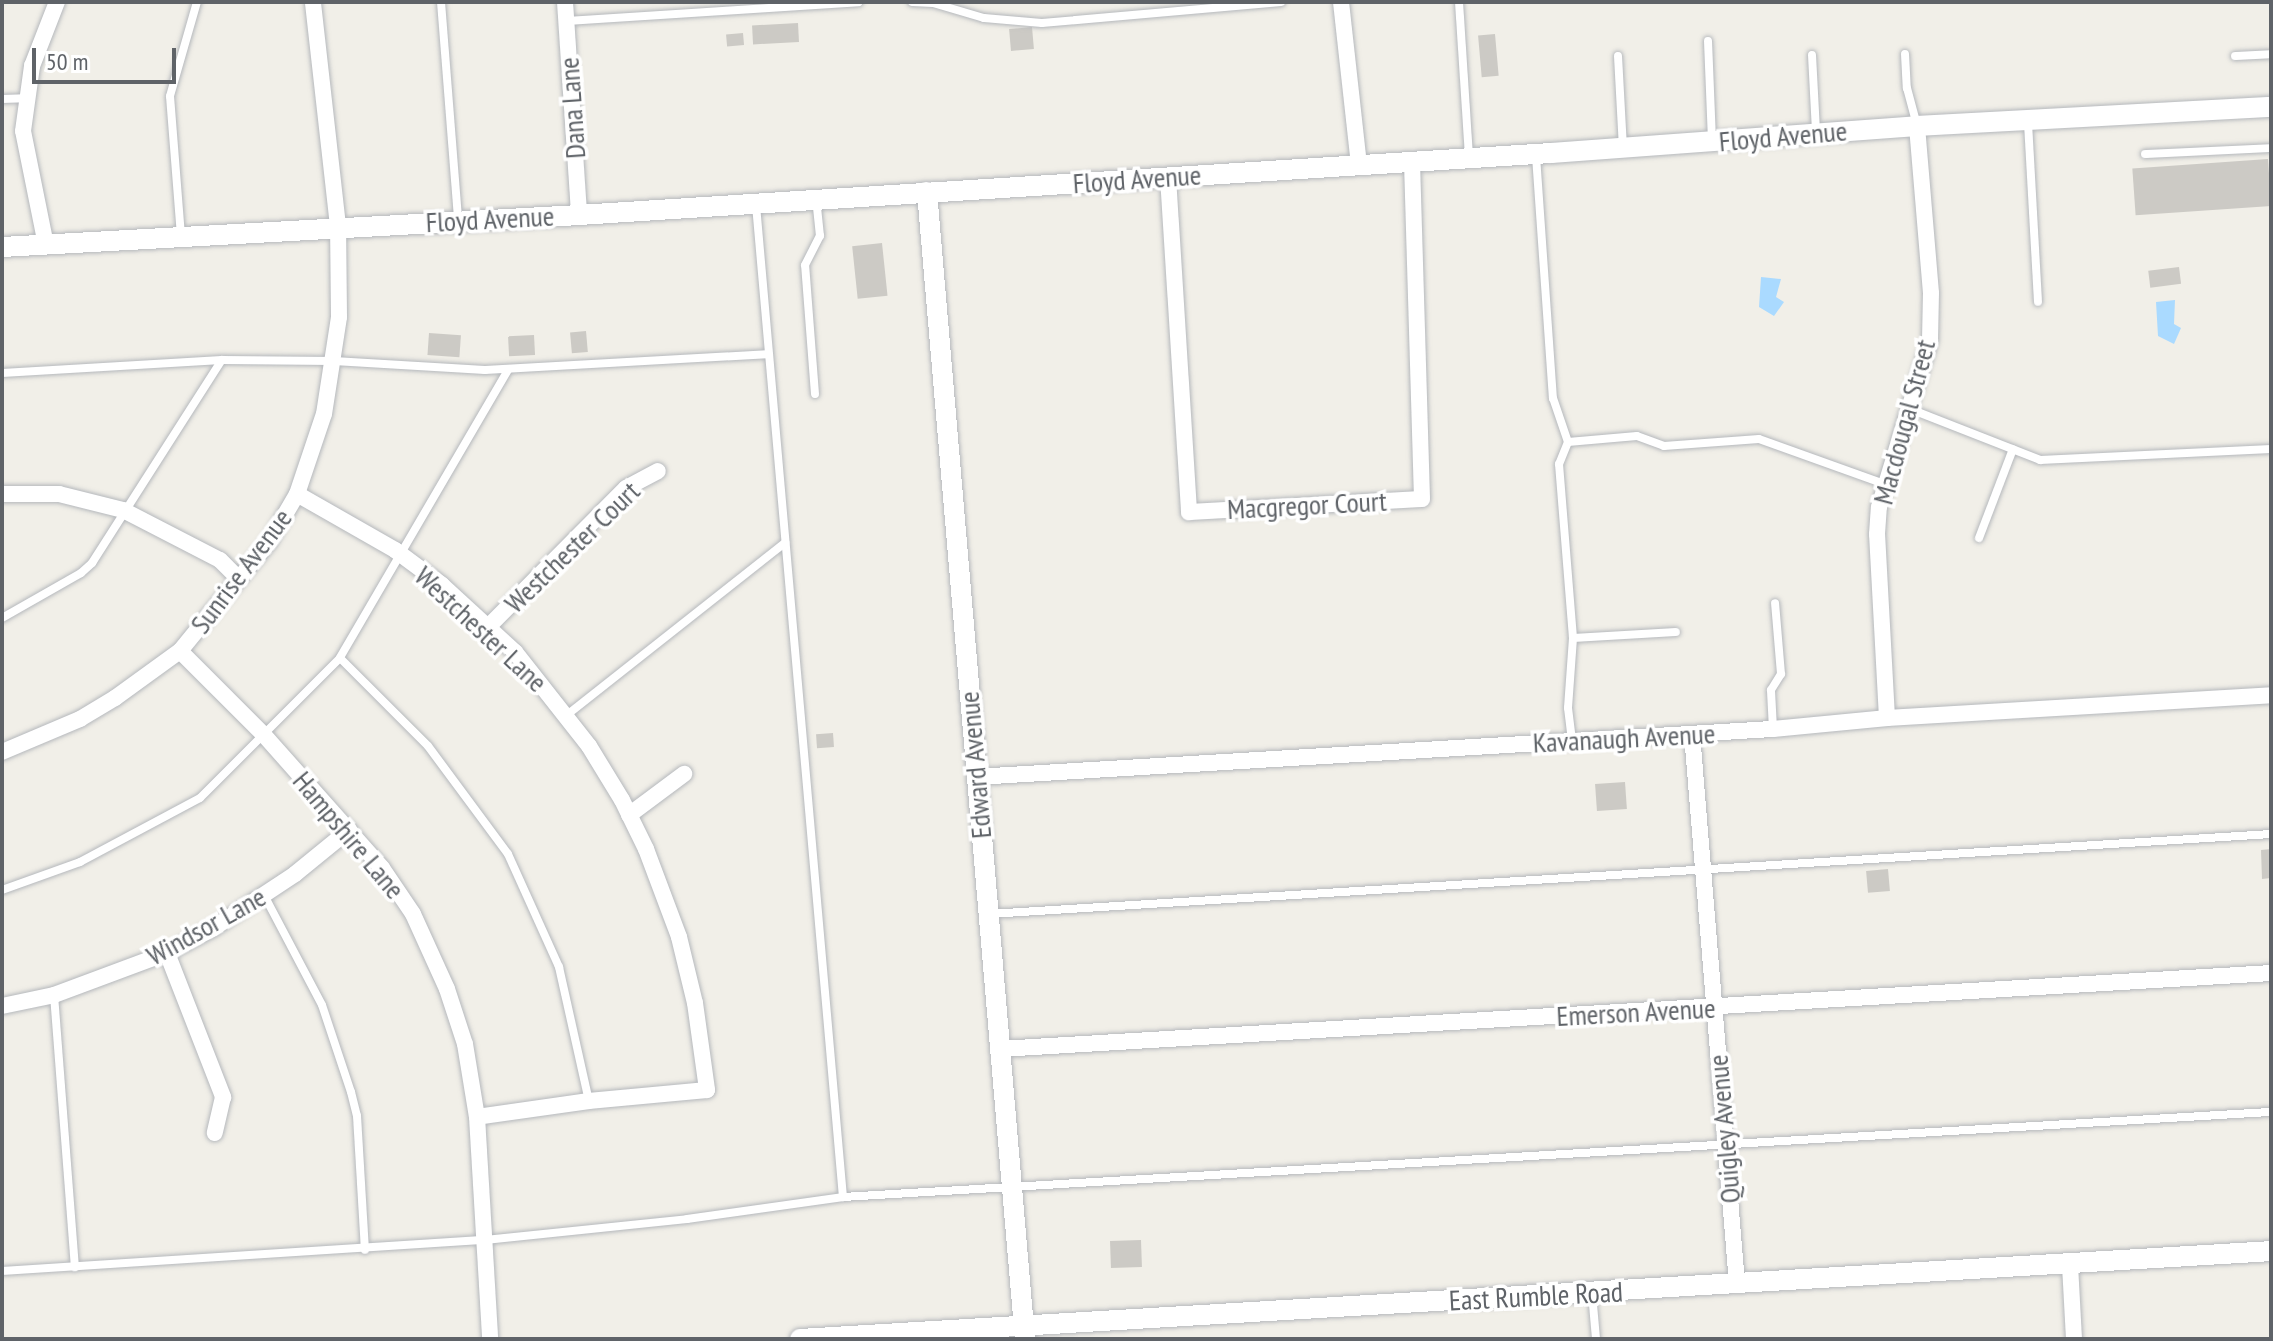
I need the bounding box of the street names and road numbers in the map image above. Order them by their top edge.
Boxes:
street label: Dana Lane [552,56,592,160]
street label: Floyd Avenue [1717,114,1849,158]
street label: Floyd Avenue [1071,158,1203,200]
street label: Floyd Avenue [425,199,555,239]
street label: Macdougal Street [1866,336,1942,508]
street label: Westchester Court [498,474,646,620]
street label: Macgregor Court [1226,484,1388,526]
street label: Sunrise Avenue [183,502,299,640]
street label: Westchester Lane [408,559,554,699]
street label: Edward Avenue [952,690,998,840]
street label: Kavanaugh Avenue [1532,716,1716,760]
street label: Hampshire Lane [286,764,412,906]
street label: Windsor Lane [141,880,271,972]
street label: Emerson Avenue [1555,991,1717,1033]
street label: Quigley Avenue [1701,1053,1747,1205]
street label: East Rumble Road [1448,1275,1624,1317]

